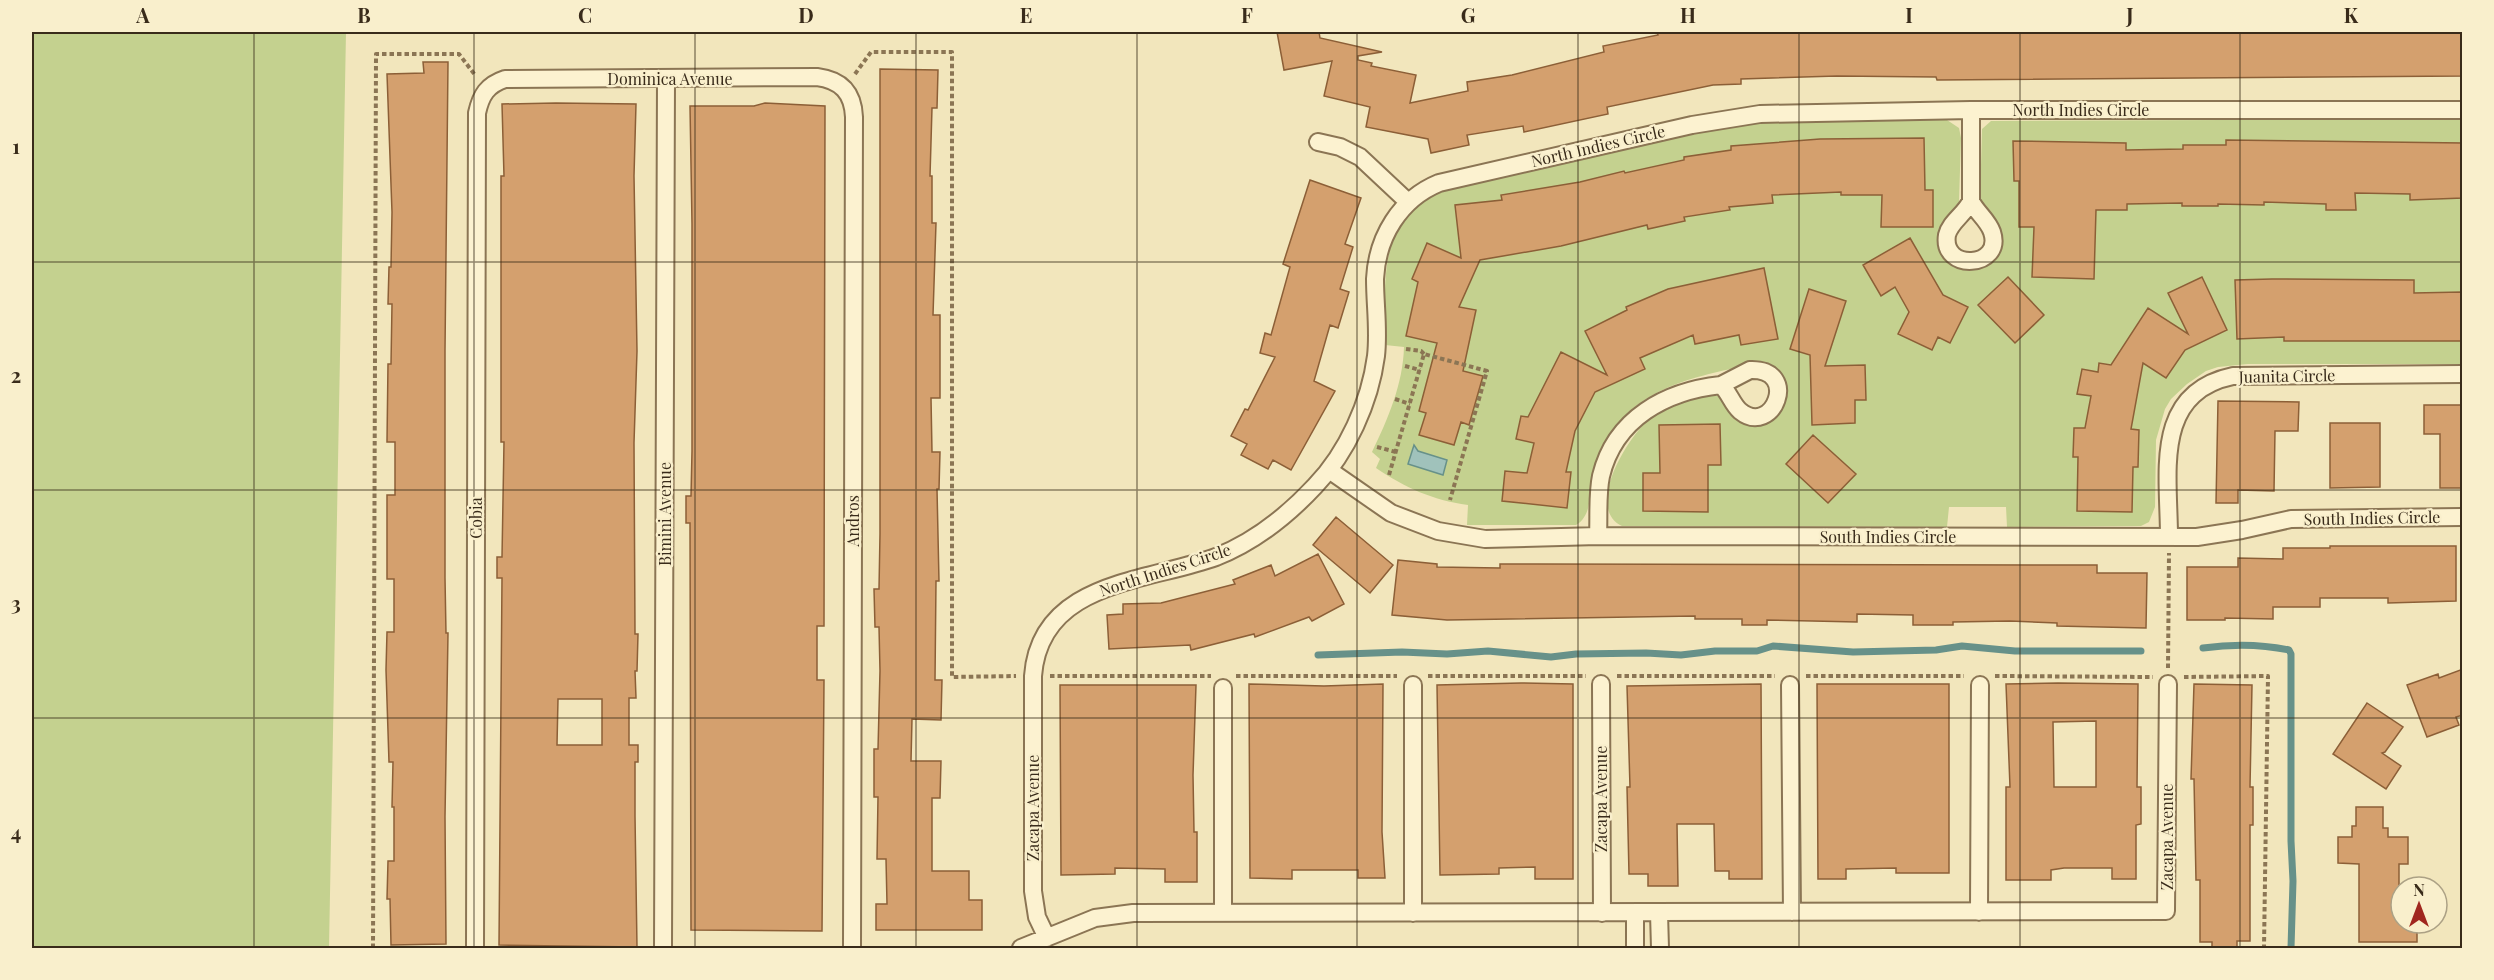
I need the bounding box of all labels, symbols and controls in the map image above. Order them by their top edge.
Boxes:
text: A [135,1,150,28]
text: B [357,1,371,28]
text: C [578,1,592,28]
text: D [798,1,814,28]
text: E [1020,1,1032,28]
text: F [1241,1,1253,28]
text: G [1461,1,1476,28]
text: H [1680,1,1696,28]
text: I [1905,1,1913,28]
text: J [2125,1,2134,28]
text: K [2344,1,2359,28]
street label: Dominica Avenue [607,68,733,89]
street label: North Indies Circle [2013,99,2149,120]
street label: North Indies Circle [1529,120,1667,171]
text: 1 [12,132,20,159]
text: 2 [11,361,21,388]
street label: Juanita Circle [2237,364,2336,387]
street label: Bimini Avenue [654,462,675,566]
street label: Andros [842,495,863,548]
street label: Cobia [465,497,486,539]
street label: South Indies Circle [2303,506,2441,529]
street label: South Indies Circle [1820,526,1956,547]
street label: North Indies Circle [1096,538,1233,601]
text: 3 [11,589,21,616]
street label: Zacapa Avenue [1590,746,1611,852]
street label: Zacapa Avenue [1022,755,1043,861]
street label: Zacapa Avenue [2156,784,2177,890]
text: 4 [11,818,21,845]
north arrow [2389,875,2449,935]
text: N [2413,879,2425,900]

